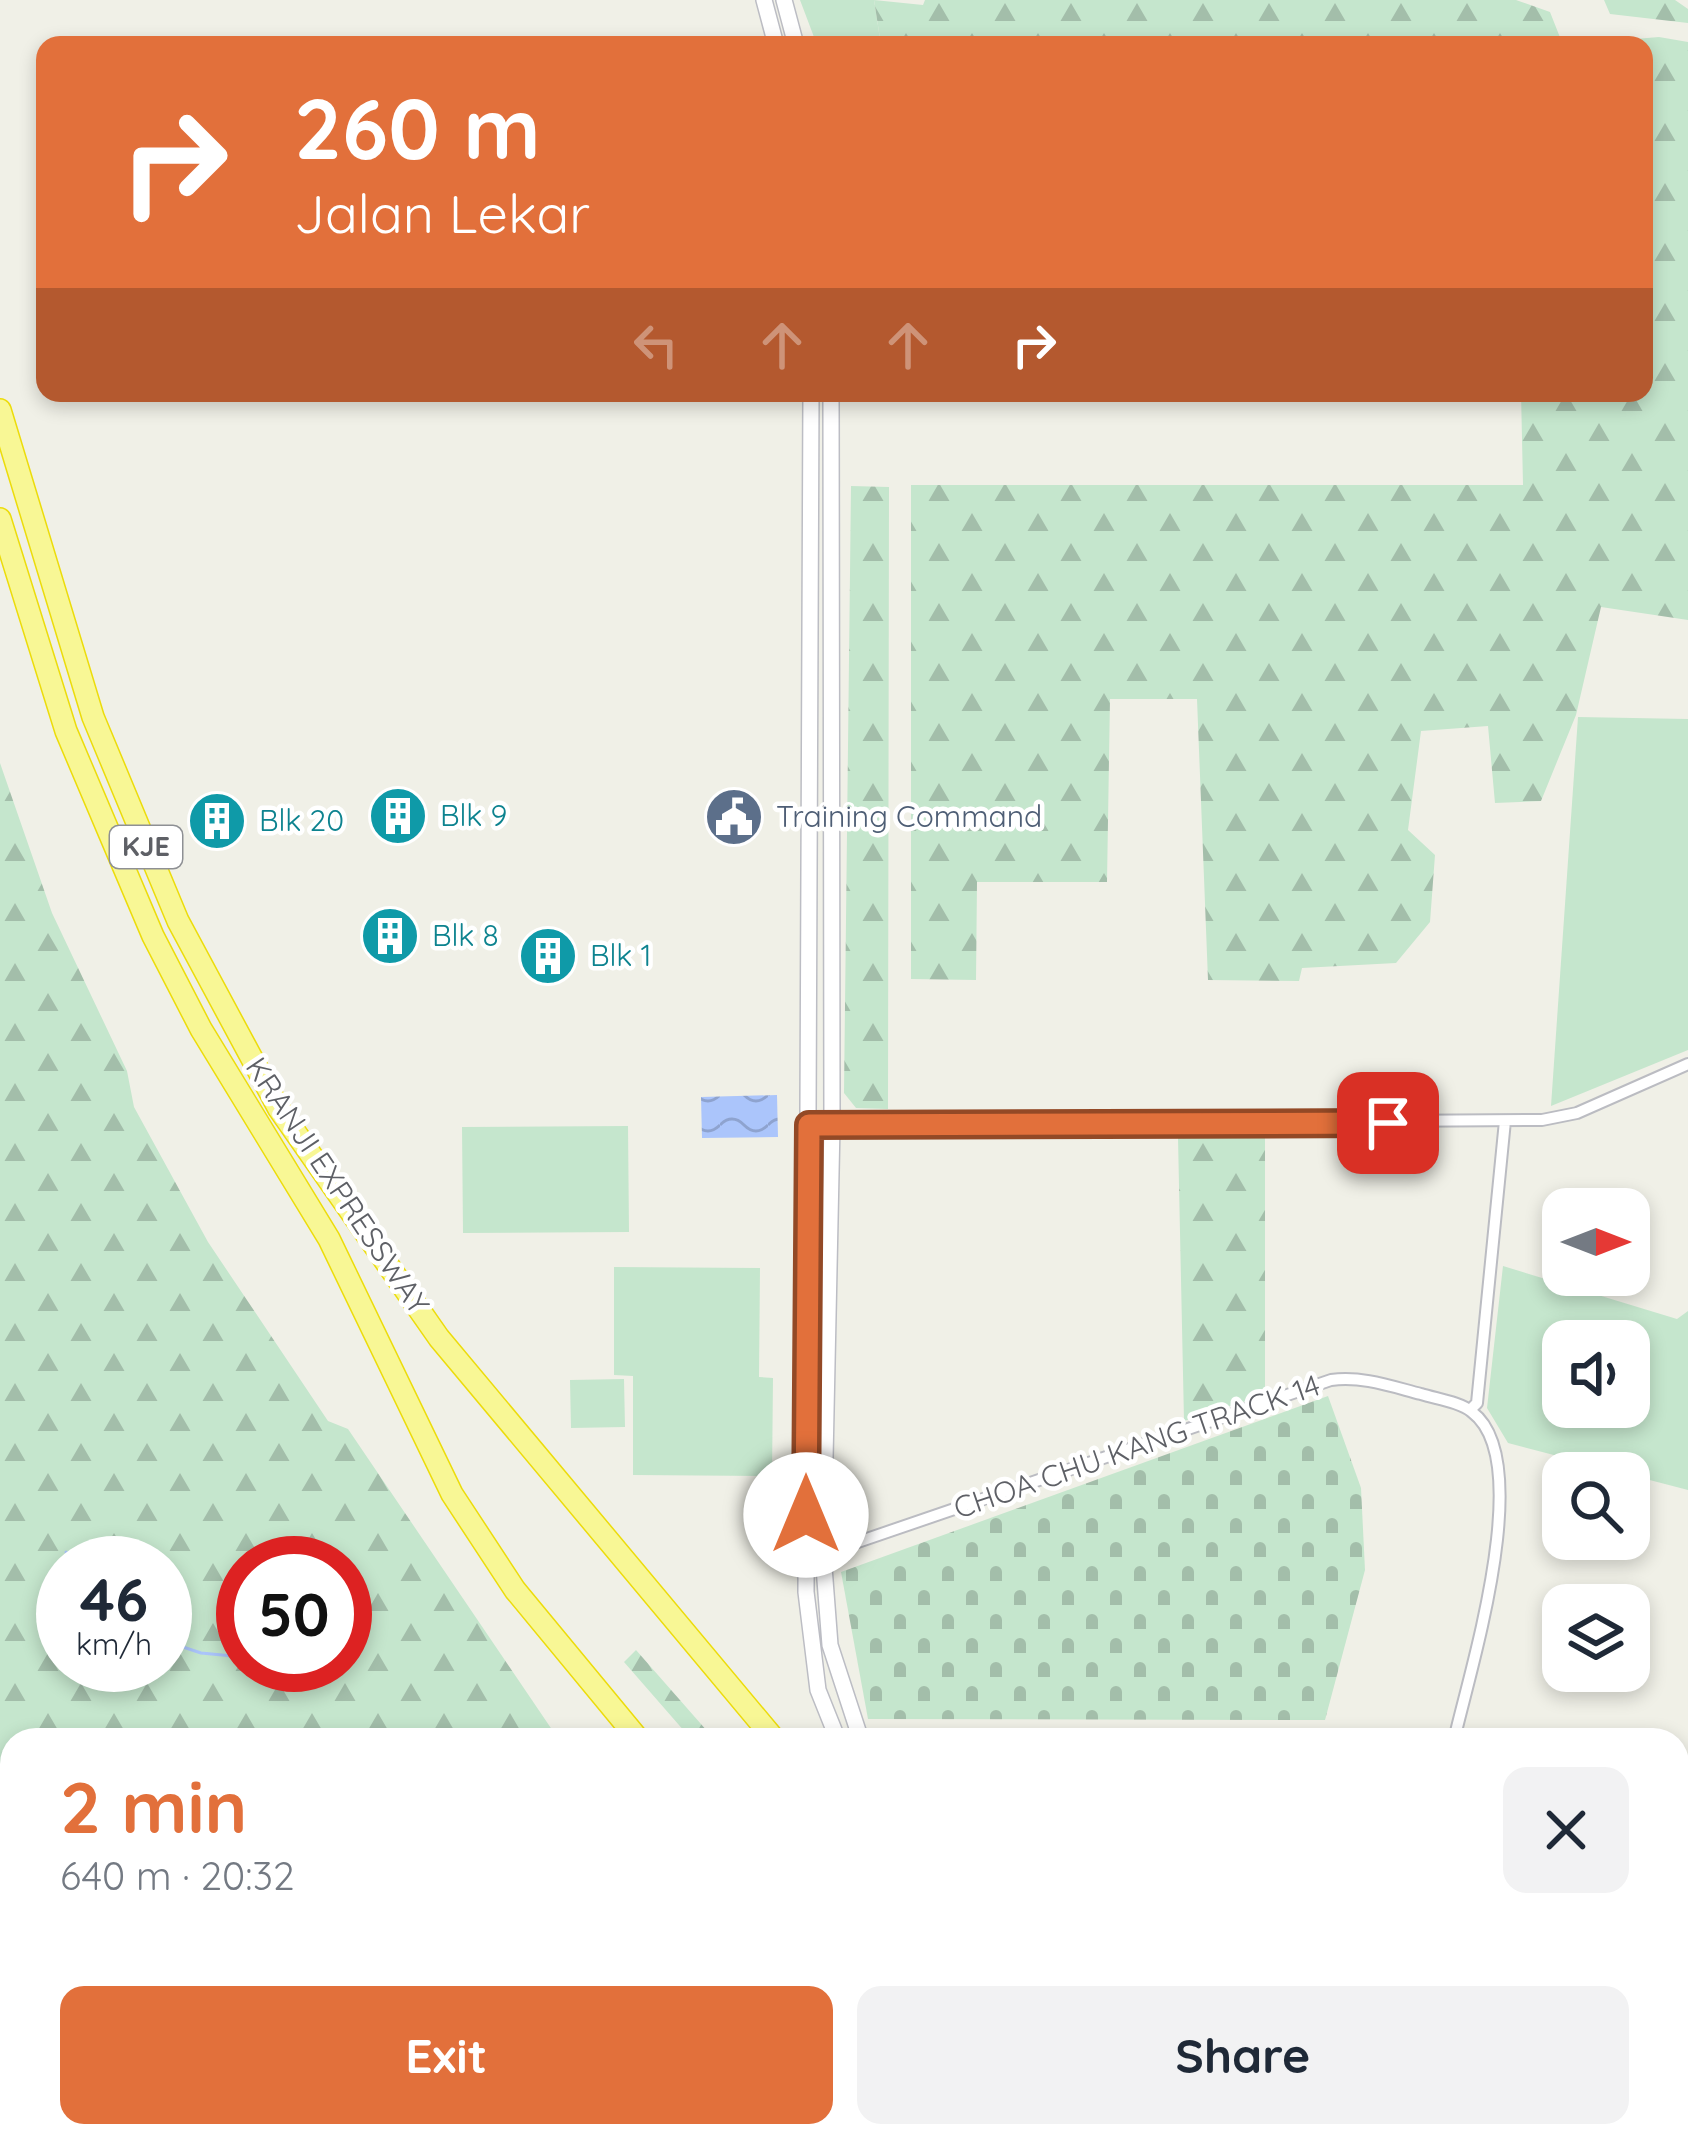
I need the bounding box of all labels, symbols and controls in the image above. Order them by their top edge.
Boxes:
text: 260 m [294,75,541,180]
icon: right [96,84,252,240]
text: Jalan Lekar [294,179,590,247]
icon: left [623,312,689,378]
icon: ahead [749,312,815,378]
icon: ahead [875,312,941,378]
icon: right [1001,312,1067,378]
building icon: Blk 9 [367,785,429,847]
public building icon: Training Command [703,786,765,848]
building icon: Blk 20 [186,790,248,852]
place label: Blk 9 [440,796,507,834]
place label: Training Command [776,797,1042,835]
place label: Blk 20 [259,801,344,839]
road number: KJE [110,826,182,868]
building icon: Blk 8 [359,905,421,967]
place label: Blk 8 [432,916,499,954]
building icon: Blk 1 [517,925,579,987]
place label: Blk 1 [590,936,652,974]
street label: KRANJI EXPRESSWAY [238,1050,438,1321]
pin [1337,1072,1439,1174]
icon: arrive [1355,1090,1421,1156]
north arrow [1542,1188,1650,1296]
map controls [1542,1188,1650,1692]
button: sound [1542,1320,1650,1428]
street label: CHOA CHU KANG TRACK 14 [949,1365,1325,1527]
position arrow [743,1452,869,1578]
button: search [1542,1452,1650,1560]
speed limit sign: 50 [216,1536,372,1692]
text: 46 [80,1561,148,1636]
button: layers [1542,1584,1650,1692]
text: km/h [76,1625,152,1663]
text: 2 min [60,1761,247,1851]
button: close [1503,1767,1629,1893]
text: 640 m · 20:32 [60,1851,295,1900]
button: Exit [60,1986,833,2124]
button: Share [857,1986,1629,2124]

